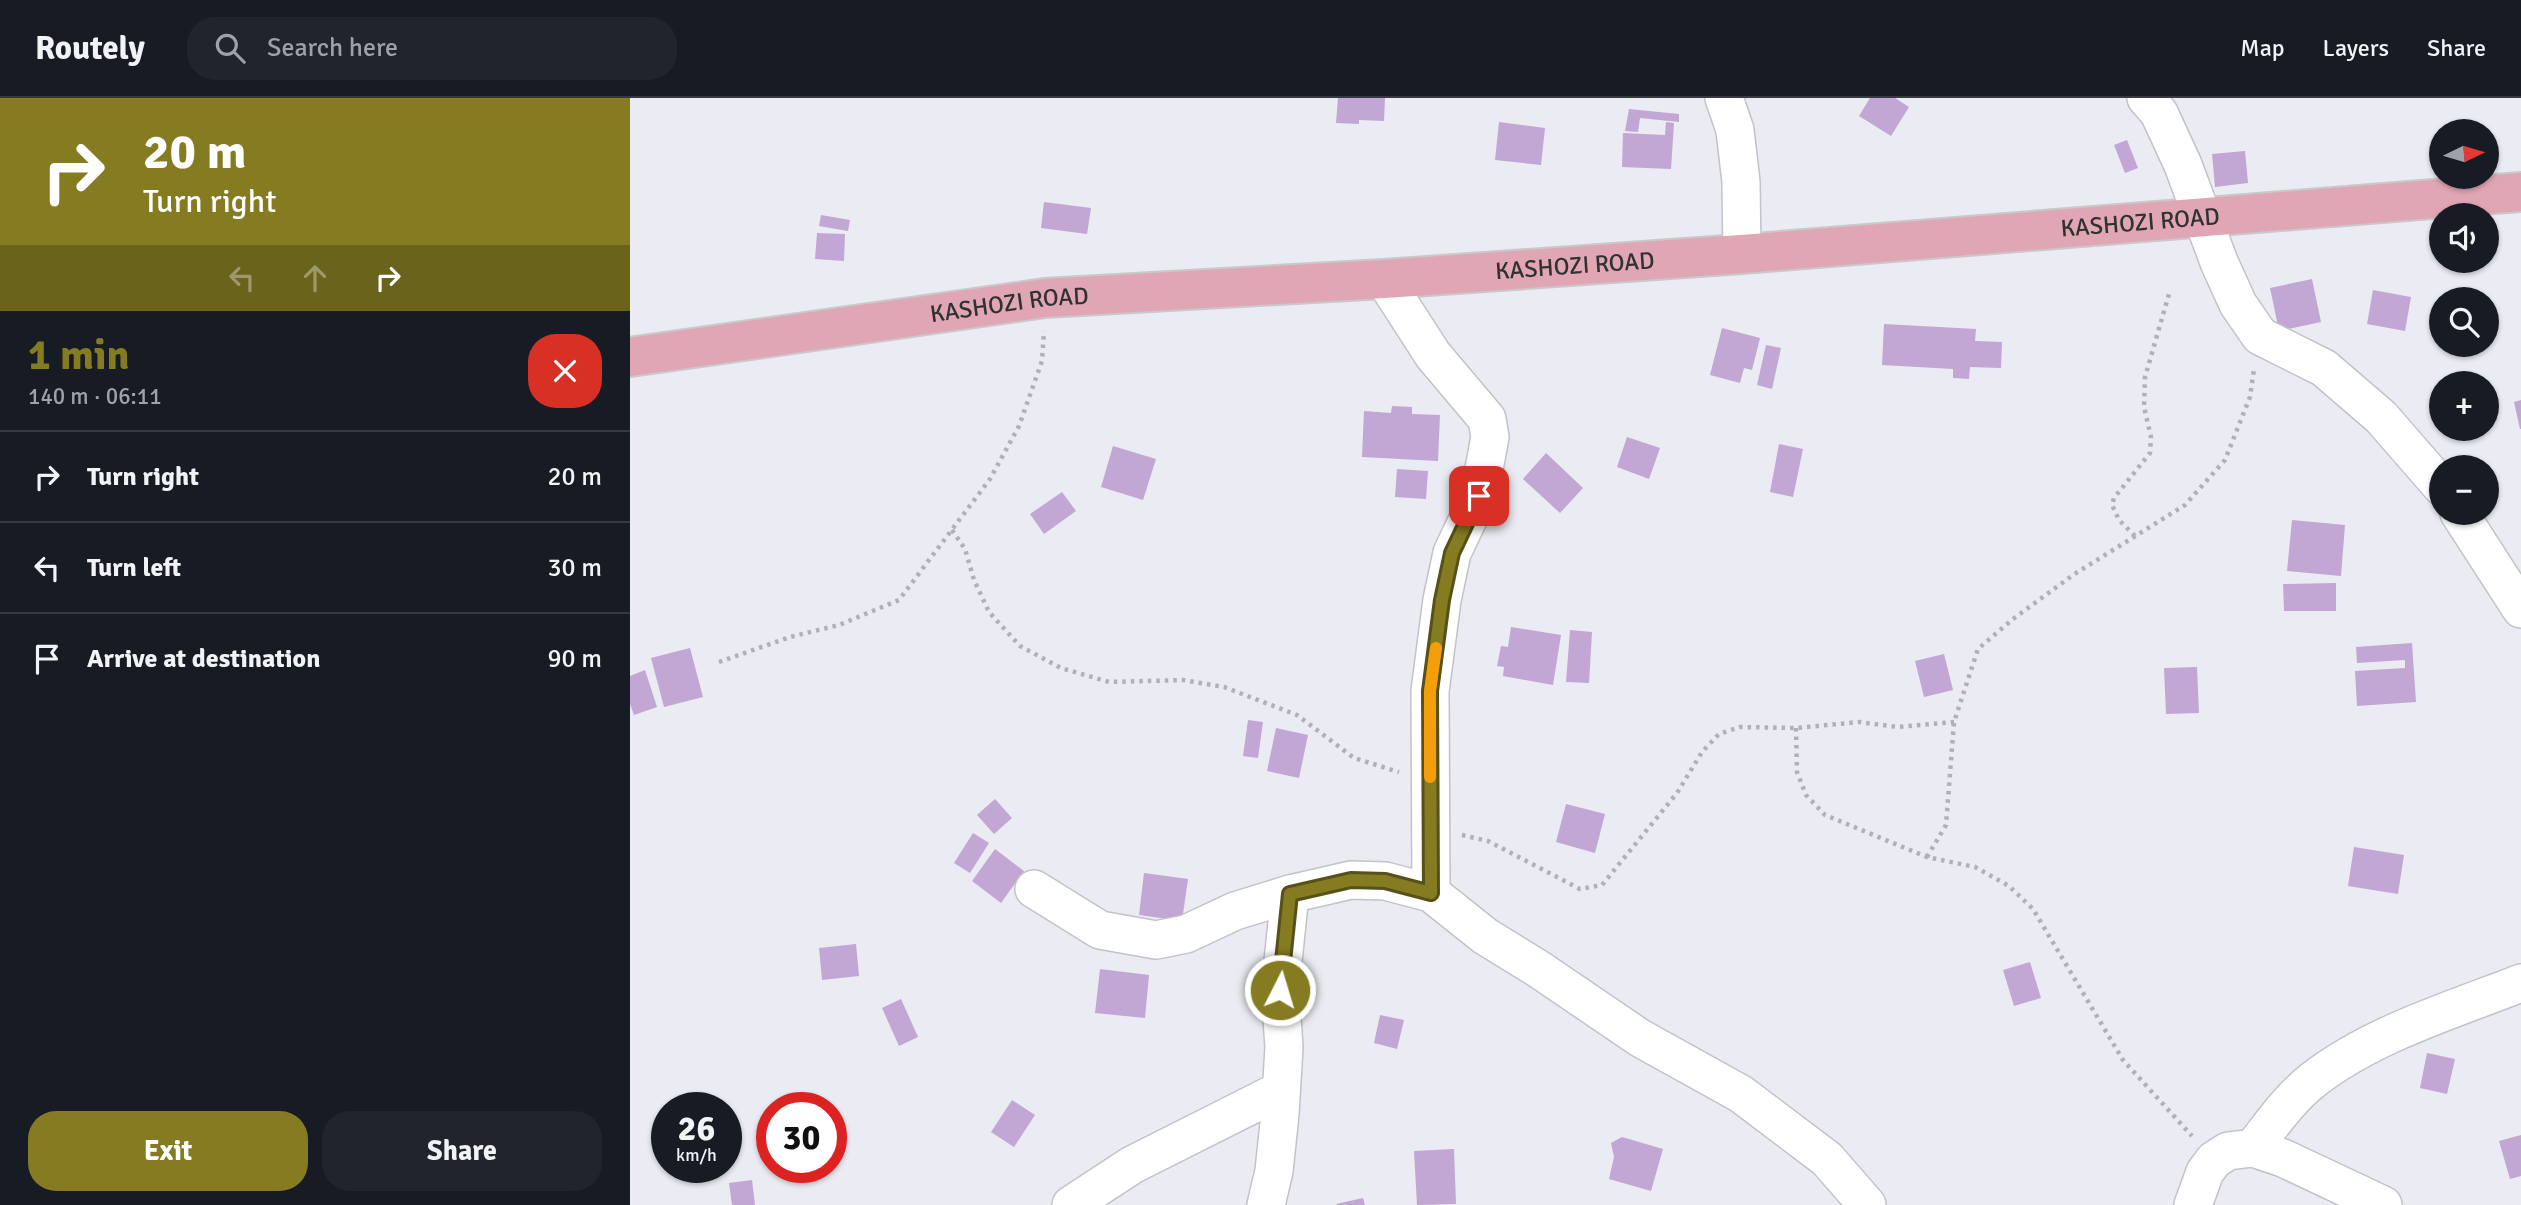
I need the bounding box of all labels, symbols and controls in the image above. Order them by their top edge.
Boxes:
search box [187,17,677,80]
text: Routely [35,28,145,69]
icon: search [211,29,249,67]
text: Search here [267,32,398,64]
text: Map [2240,33,2285,63]
text: Layers [2323,33,2389,63]
text: Share [2427,33,2486,63]
north arrow [2429,119,2499,189]
map controls [2429,119,2499,525]
text: 20 m [143,122,246,182]
icon: right [28,126,119,217]
text: Turn right [143,182,276,221]
street label: KASHOZI ROAD [2059,201,2221,244]
button: sound [2429,203,2499,273]
street label: KASHOZI ROAD [1494,245,1655,286]
icon: left [223,259,261,297]
icon: ahead [296,259,334,297]
icon: right [369,259,407,297]
street label: KASHOZI ROAD [928,281,1089,329]
button: search [2429,287,2499,357]
text: 1 min [28,330,129,381]
button: close [528,334,602,408]
button: + [2429,371,2499,441]
text: 140 m · 06:11 [28,382,162,411]
button: − [2429,455,2499,525]
icon: right [28,458,66,496]
text: Turn right [87,461,199,493]
text: 20 m [547,461,602,493]
pin [1449,466,1509,526]
icon: arrive [1460,477,1498,515]
icon: left [28,549,66,587]
text: Turn left [87,552,181,584]
text: 30 m [547,552,602,584]
icon: arrive [28,640,66,678]
text: Arrive at destination [87,643,320,675]
text: 90 m [547,643,602,675]
position arrow [1243,953,1317,1027]
speed limit sign: 30 [756,1092,847,1183]
text: 26 [678,1107,715,1150]
button: Exit [28,1111,308,1191]
button: Share [322,1111,602,1191]
text: km/h [676,1144,717,1166]

